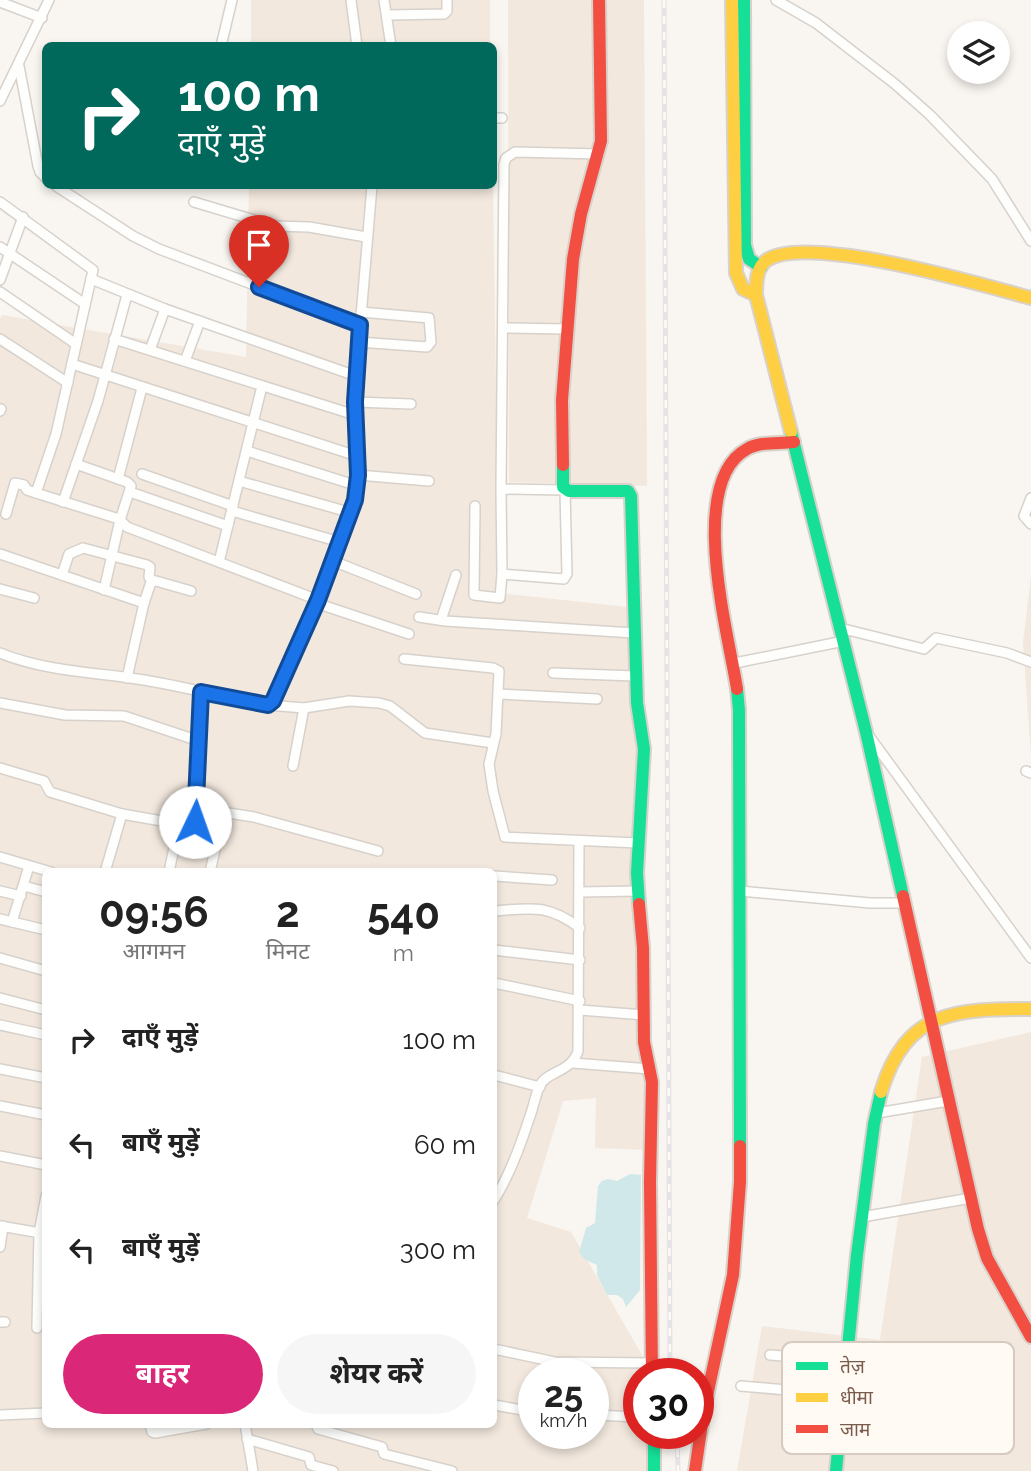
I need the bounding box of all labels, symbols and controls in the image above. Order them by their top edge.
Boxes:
map controls [947,21,1010,84]
button: layers [947,21,1010,84]
text: 100 m [178,65,320,122]
icon: right [63,70,154,161]
text: दाएँ मुड़ें [178,124,265,161]
pin [229,215,289,287]
icon: arrive [240,226,278,264]
position arrow [158,785,232,859]
text: 09:56 [99,888,209,937]
text: 2 [276,888,300,937]
text: 540 [367,890,440,939]
text: आगमन [122,937,185,964]
text: मिनट [266,937,310,964]
text: m [393,939,414,966]
icon: right [63,1021,101,1059]
text: दाएँ मुड़ें [122,1022,198,1052]
text: 100 m [403,1025,476,1055]
icon: left [63,1126,101,1164]
text: बाएँ मुड़ें [122,1127,200,1157]
text: 60 m [414,1130,476,1160]
icon: left [63,1231,101,1269]
text: बाएँ मुड़ें [122,1232,200,1262]
text: 300 m [400,1235,476,1265]
button: बाहर [63,1334,263,1414]
button: शेयर करें [277,1334,476,1414]
legend [782,1342,1014,1454]
text: तेज़ [840,1355,866,1377]
speed limit sign: 30 [623,1358,714,1449]
text: 25 [544,1374,583,1415]
text: धीमा [840,1386,874,1408]
text: km/h [540,1410,587,1431]
text: जाम [840,1418,871,1440]

